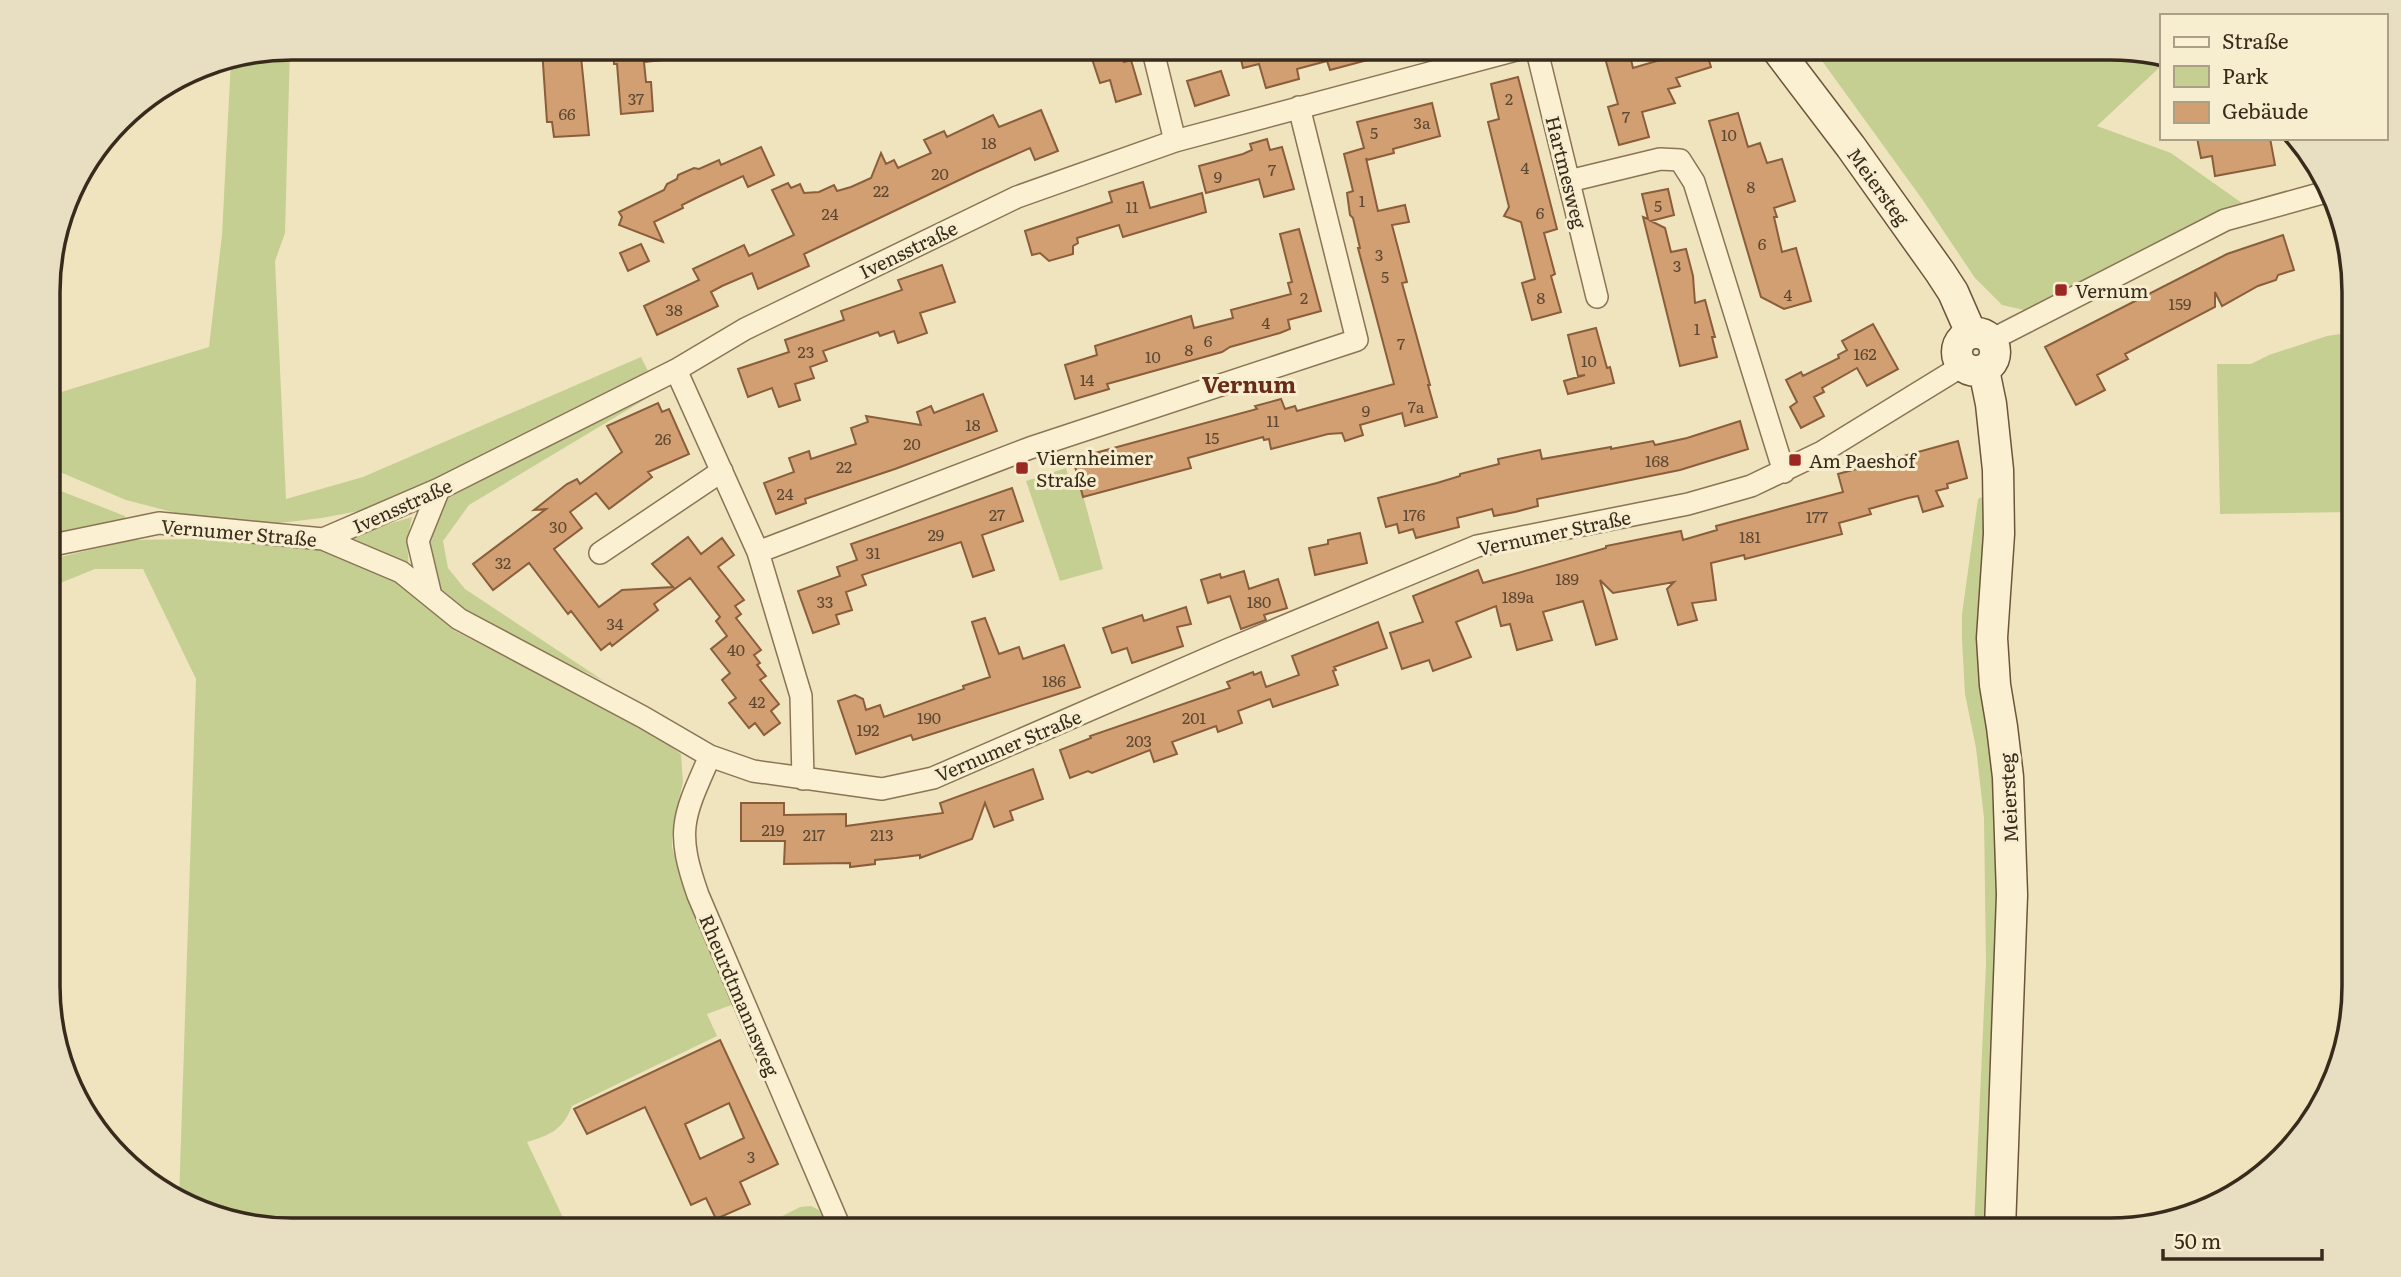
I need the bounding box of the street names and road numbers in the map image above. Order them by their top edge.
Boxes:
street label: Hartmesweg [1539,113,1595,232]
street label: Meiersteg [1841,141,1917,231]
street label: Ivensstraße [854,213,962,285]
street label: Ivensstraße [348,471,456,539]
street label: Vernumer Straße [1475,502,1633,562]
street label: Vernumer Straße [160,511,318,553]
street label: Vernumer Straße [931,702,1085,788]
street label: Meiersteg [1992,752,2024,844]
street label: Rheurdtmannsweg [693,910,787,1081]

